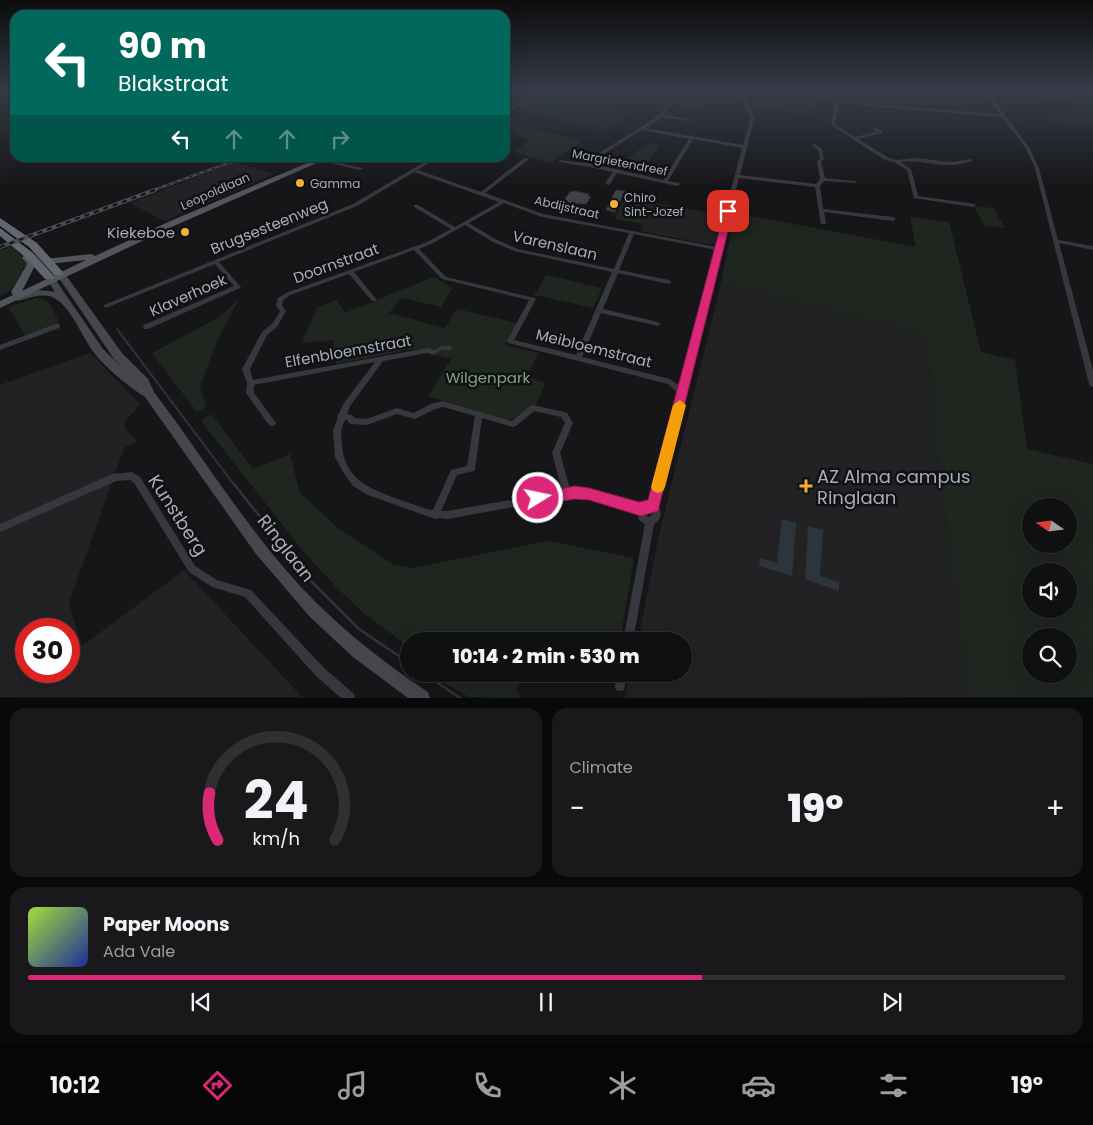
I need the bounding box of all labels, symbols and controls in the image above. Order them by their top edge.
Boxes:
text: 90 m [118,21,207,70]
icon: left [35,30,100,95]
text: Blakstraat [118,68,229,99]
icon: left [167,125,195,153]
icon: ahead [220,125,248,153]
icon: ahead [273,125,301,153]
icon: right [326,125,354,153]
street label: Margrietendreef [571,144,669,180]
street label: Leopoldlaan [178,168,252,214]
place label: Gamma [310,175,360,192]
marker: Gamma [294,177,306,189]
place label: Chiro Sint-Jozef [624,189,684,220]
pin [707,190,749,232]
street label: Abdijstraat [533,191,601,223]
street label: Brugsesteenweg [207,193,331,259]
icon: arrive [714,197,742,225]
marker: Chiro Sint-Jozef [608,198,620,210]
place label: Kiekeboe [107,222,175,243]
street label: Varenslaan [511,225,599,265]
marker: Kiekeboe [179,226,191,238]
street label: Doornstraat [290,238,382,288]
street label: Klaverhoek [146,269,230,321]
street label: Meibloemstraat [534,323,654,373]
street label: Elfenbloemstraat [283,330,413,372]
park label: Wilgenpark [446,367,531,388]
place label: AZ Alma campus Ringlaan [817,464,970,510]
street label: Kunstberg [142,470,214,560]
position arrow [511,471,563,523]
marker: AZ Alma campus Ringlaan [799,479,813,493]
north arrow [1022,498,1078,552]
map controls [1022,498,1077,683]
street label: Ringlaan [252,509,320,587]
button: sound [1022,563,1077,618]
speed limit sign: 30 [15,618,80,683]
button: search [1022,628,1077,683]
text: 10:14 · 2 min · 530 m [453,643,639,670]
text: Climate [570,756,633,779]
text: 24 [243,764,308,837]
text: 19° [787,782,843,835]
text: − [570,789,585,828]
text: + [1046,789,1065,828]
text: km/h [252,826,300,851]
text: Paper Moons [103,911,230,938]
text: Ada Vale [103,940,175,963]
icon: previous [187,988,215,1016]
icon: pause [532,988,560,1016]
icon: next [878,988,906,1016]
icon: directions [200,1068,235,1103]
icon: music [335,1068,370,1103]
icon: phone [470,1068,505,1103]
icon: climate [605,1068,640,1103]
icon: car [741,1068,776,1103]
icon: filters [876,1068,911,1103]
text: 10:12 [50,1070,100,1101]
text: 19° [1011,1070,1043,1101]

